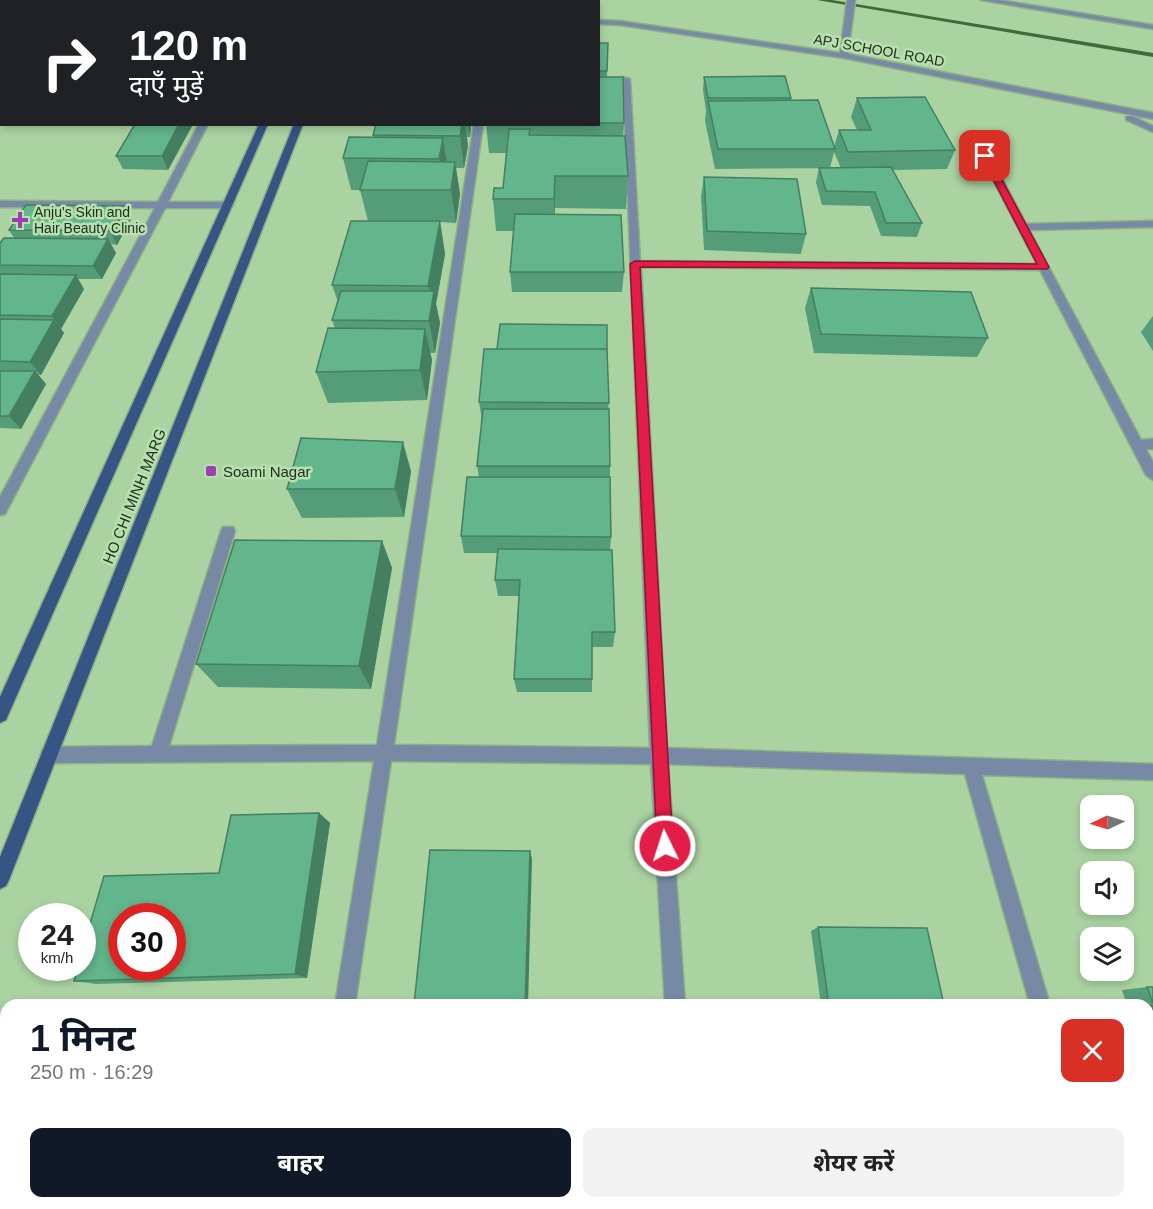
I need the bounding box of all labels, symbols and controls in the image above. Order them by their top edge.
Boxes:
text: 120 m [129,22,248,69]
icon: right [30,24,108,102]
street label: APJ SCHOOL ROAD [812,31,946,69]
text: दाएँ मुड़ें [129,71,203,101]
pin [959,130,1010,181]
icon: arrive [968,139,1001,172]
place label: Anju's Skin and Hair Beauty Clinic [34,204,145,236]
marker: Anju's Skin and Hair Beauty Clinic [11,211,29,229]
street label: HO CHI MINH MARG [99,426,169,566]
place label: Soami Nagar [223,463,311,480]
marker: Soami Nagar [204,464,218,478]
north arrow [1080,795,1134,849]
map controls [1080,795,1134,981]
position arrow [633,814,697,878]
button: sound [1080,861,1134,915]
speed limit sign: 30 [108,903,186,981]
text: 24 [40,918,74,951]
button: layers [1080,927,1134,981]
text: km/h [41,949,73,966]
text: 1 मिनट [30,1018,136,1059]
button: close [1061,1019,1124,1082]
text: 250 m · 16:29 [30,1061,153,1083]
button: बाहर [30,1128,571,1197]
button: शेयर करें [583,1128,1124,1197]

